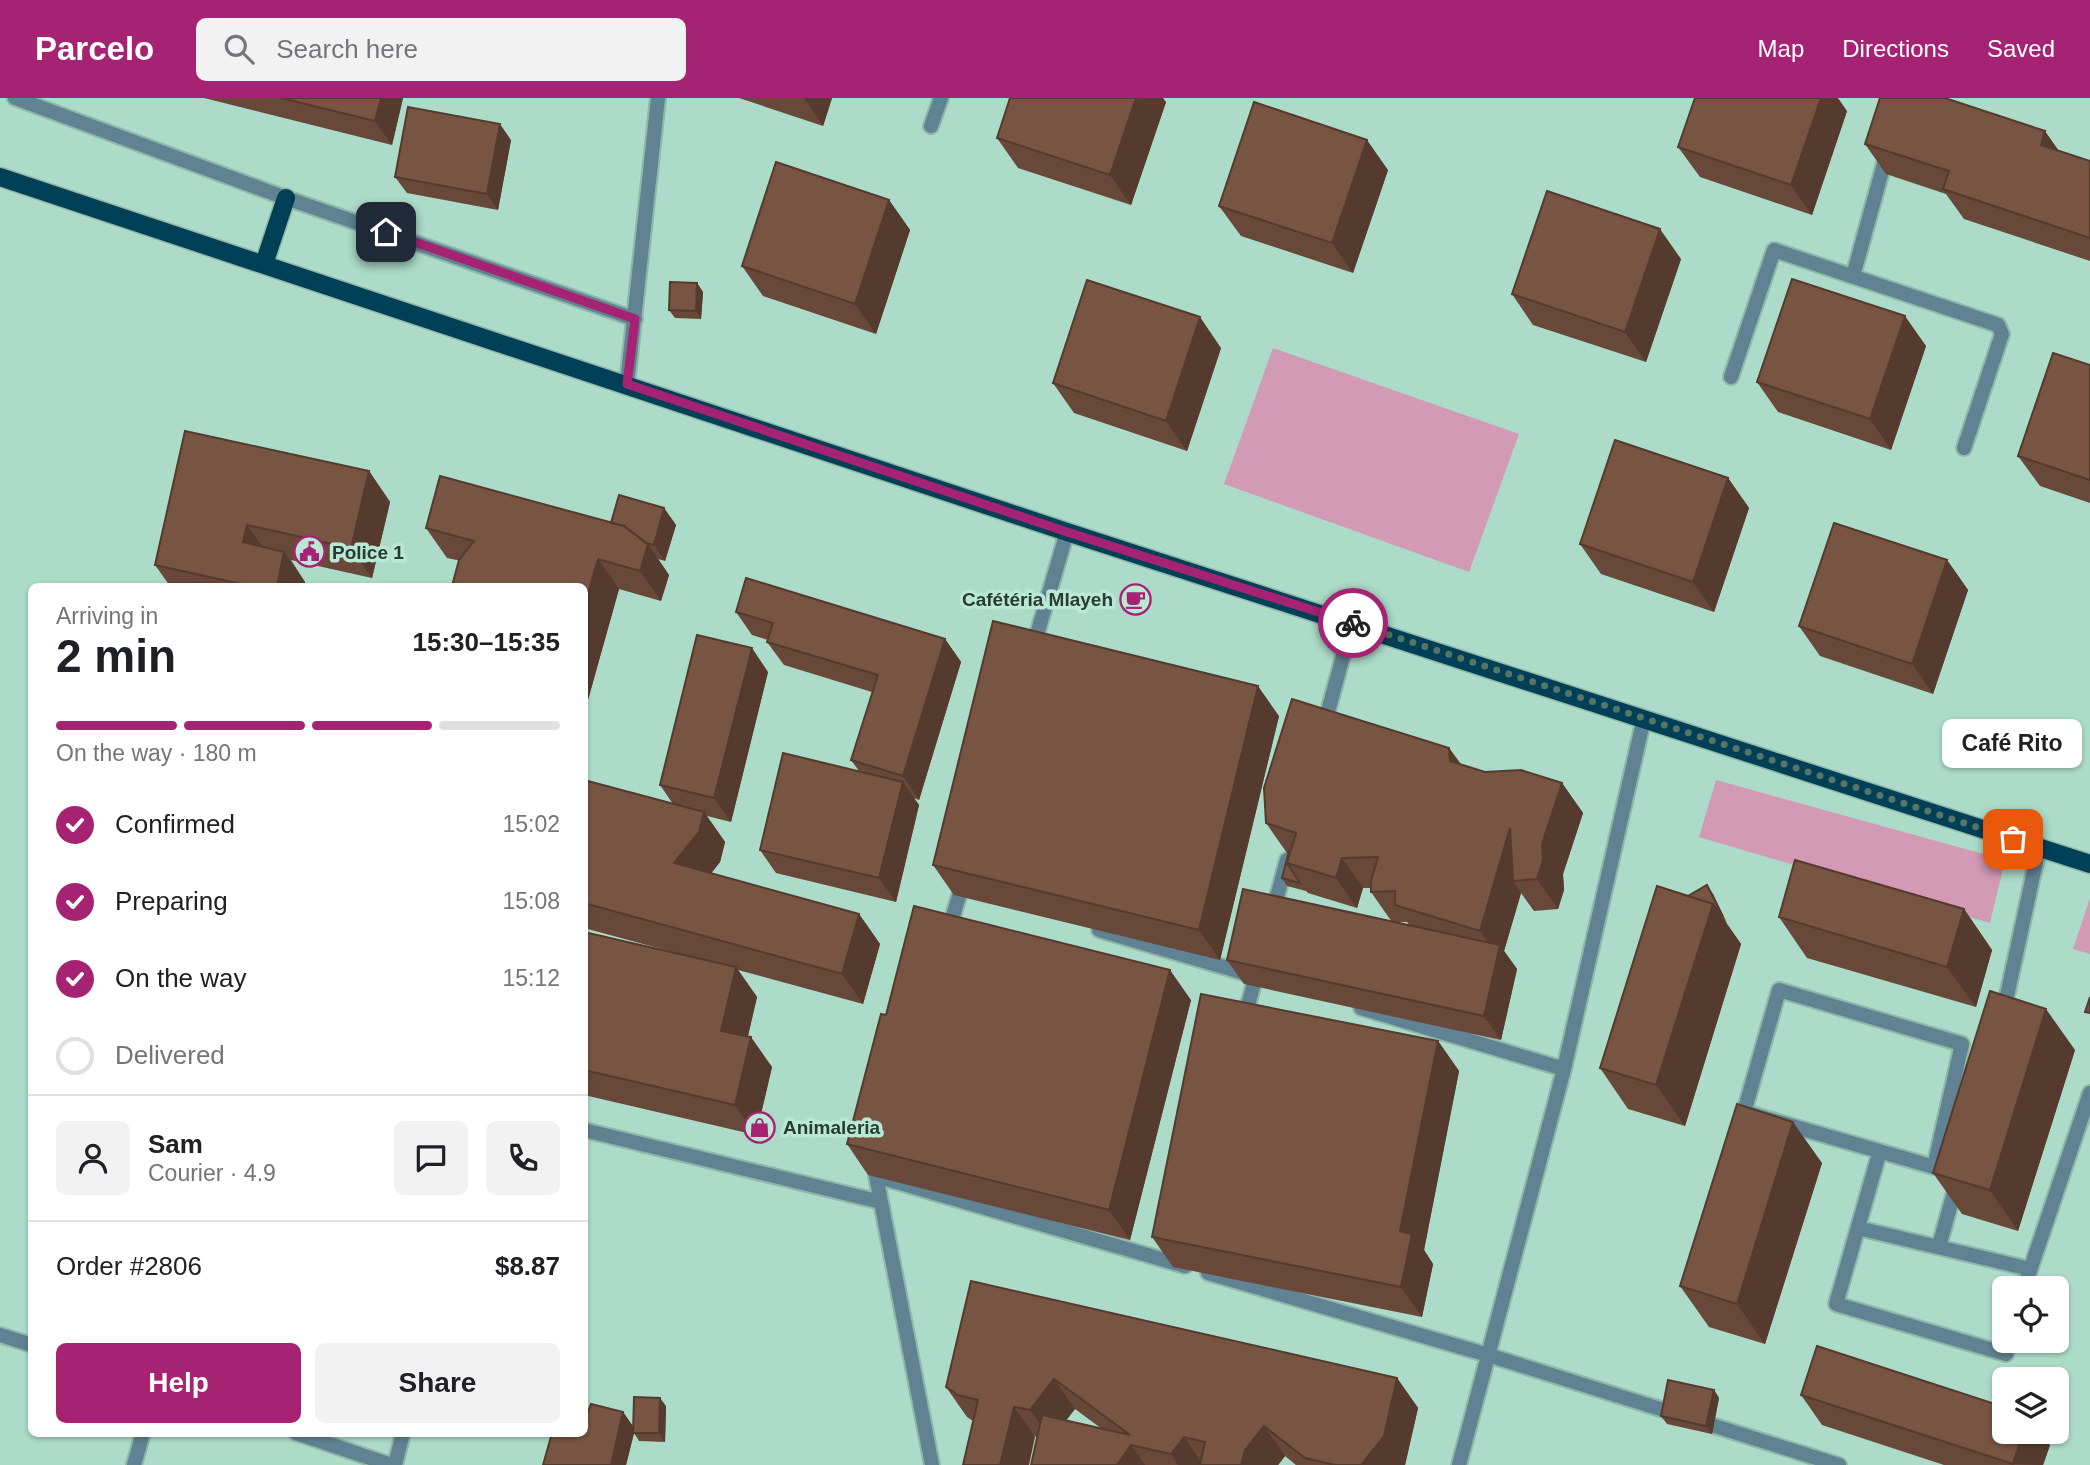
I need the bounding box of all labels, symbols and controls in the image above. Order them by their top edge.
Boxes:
search box [196,18,686,81]
text: Parcelo [35,30,154,67]
icon: search [220,30,258,68]
text: Search here [276,34,418,64]
text: Map [1758,35,1804,62]
text: Directions [1842,35,1949,62]
text: Saved [1987,35,2055,62]
pin [356,202,416,262]
icon: home [367,213,405,251]
public building icon: Police 1 [292,535,326,569]
place label: Police 1 [332,542,404,563]
cafe icon: Cafétéria Mlayeh [1119,582,1153,616]
courier [1318,588,1388,658]
place label: Cafétéria Mlayeh [962,589,1113,610]
text: Arriving in [56,603,158,629]
icon: bike [1334,604,1372,642]
text: 15:30–15:35 [413,627,560,657]
text: 2 min [56,630,176,682]
callout: Café Rito [1943,720,2083,769]
text: Café Rito [1962,730,2062,756]
text: On the way · 180 m [56,740,257,766]
icon: check [56,806,94,844]
text: Confirmed [115,809,235,839]
pin [1983,809,2043,869]
text: 15:02 [502,811,560,837]
icon: bag [1994,820,2032,858]
icon: check [56,883,94,921]
text: Preparing [115,886,228,916]
text: 15:08 [502,888,560,914]
icon: check [56,960,94,998]
text: On the way [115,963,247,993]
text: 15:12 [502,965,560,991]
text: Delivered [115,1040,225,1070]
shop icon: Animaleria [743,1110,777,1144]
place label: Animaleria [783,1117,881,1138]
button: person [56,1121,130,1195]
button: chat [394,1121,468,1195]
button: phone [486,1121,560,1195]
text: Sam [148,1129,203,1159]
text: Courier · 4.9 [148,1160,276,1186]
text: Order #2806 [56,1251,202,1281]
text: $8.87 [495,1251,560,1281]
map controls [1992,1276,2069,1444]
button: locate [1992,1276,2069,1353]
button: Help [56,1343,301,1423]
button: Share [315,1343,560,1423]
button: layers [1992,1367,2069,1444]

